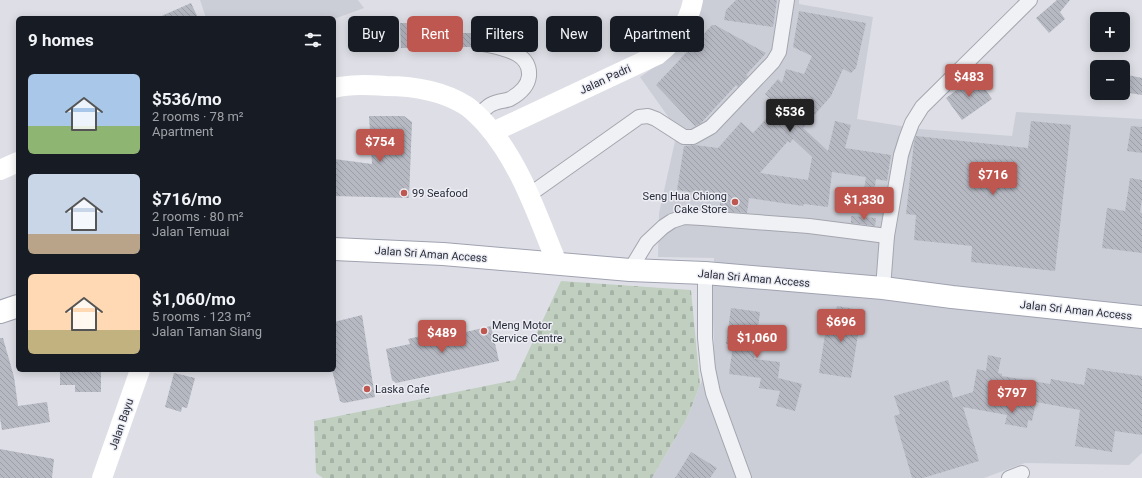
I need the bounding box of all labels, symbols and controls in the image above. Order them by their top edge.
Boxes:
map controls [1090,12,1130,100]
button: + [1090,12,1130,52]
chip: Buy [348,16,399,52]
chip: Rent [407,16,463,52]
chip: Filters [471,16,538,52]
chip: New [546,16,602,52]
chip: Apartment [610,16,704,52]
icon: filters [302,29,324,51]
text: 9 homes [28,30,94,50]
button: − [1090,60,1130,100]
street label: Jalan Padri [578,62,633,97]
pin: $483 [945,64,993,98]
text: $483 [954,69,984,84]
text: $536/mo [152,89,222,109]
icon: home [60,90,108,138]
pin: $536 [766,99,814,133]
text: $536 [775,104,805,119]
text: 2 rooms · 78 m² [152,109,244,124]
text: Apartment [152,124,214,139]
pin: $754 [356,129,404,163]
text: $754 [365,134,395,149]
pin: $716 [969,162,1017,196]
text: $716 [978,167,1008,182]
place label: 99 Seafood [412,187,468,200]
pin: $1,330 [831,187,897,221]
marker: 99 Seafood [399,188,409,198]
text: $716/mo [152,189,222,209]
icon: home [60,190,108,238]
place label: Seng Hua Chiong Cake Store [643,190,727,216]
text: $1,330 [844,192,884,207]
marker: Seng Hua Chiong Cake Store [730,197,740,207]
text: 2 rooms · 80 m² [152,209,244,224]
text: Jalan Temuai [152,224,229,239]
street label: Jalan Sri Aman Access [374,244,488,265]
street label: Jalan Sri Aman Access [697,267,811,290]
text: $1,060/mo [152,289,236,309]
icon: home [60,290,108,338]
street label: Jalan Sri Aman Access [1019,298,1133,323]
text: 5 rooms · 123 m² [152,309,251,324]
pin: $696 [817,309,865,343]
text: $696 [826,314,856,329]
place label: Meng Motor Service Centre [492,319,563,345]
pin: $489 [418,320,466,354]
text: Jalan Taman Siang [152,324,262,339]
text: $489 [427,325,457,340]
pin: $1,060 [724,325,790,359]
marker: Meng Motor Service Centre [479,326,489,336]
text: $1,060 [737,330,777,345]
pin: $797 [988,380,1036,414]
place label: Laska Cafe [375,383,430,396]
marker: Laska Cafe [362,384,372,394]
text: $797 [997,385,1027,400]
street label: Jalan Bayu [107,397,136,452]

